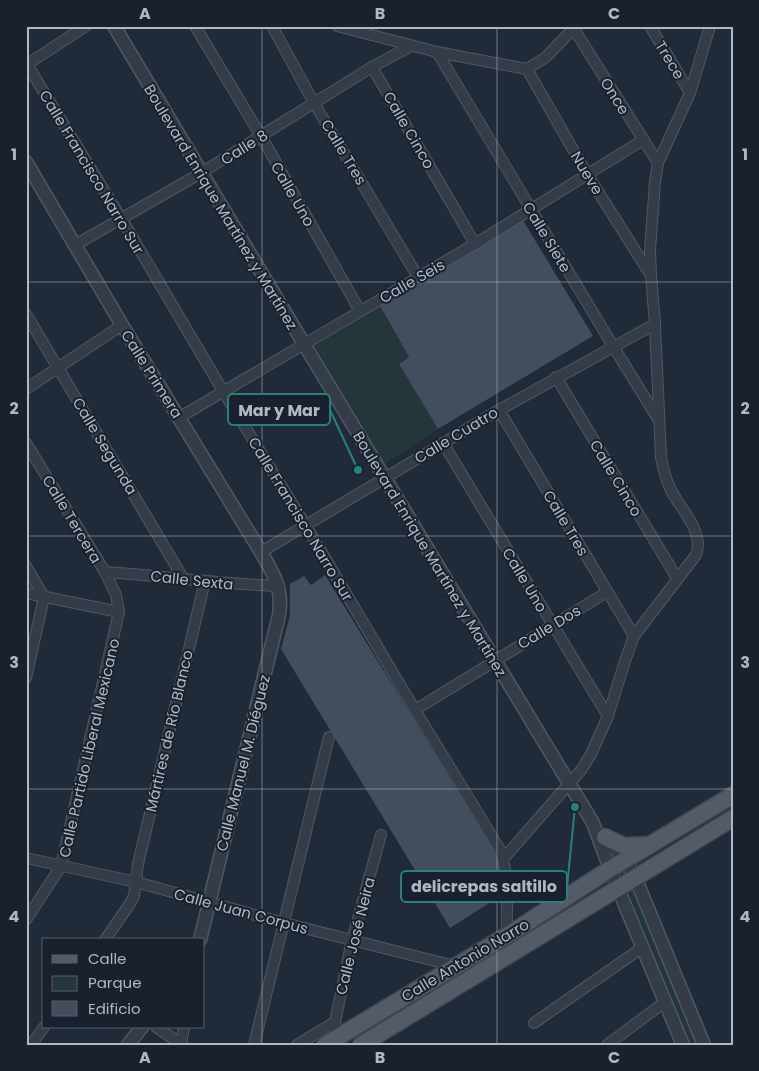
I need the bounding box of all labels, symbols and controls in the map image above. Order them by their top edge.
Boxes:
text: A [139,2,151,25]
text: B [375,2,385,25]
text: C [608,2,620,25]
street label: Trece [650,37,690,83]
street label: Once [596,74,634,118]
street label: Boulevard Enrique Martínez y Martínez [139,80,303,334]
street label: Calle Francisco Narro Sur [35,86,150,258]
street label: Calle Cinco [378,88,440,172]
street label: Calle Tres [316,115,372,189]
street label: Calle 8 [216,124,272,170]
text: 1 [11,143,17,166]
text: 1 [742,143,748,166]
street label: Nueve [566,147,608,199]
street label: Calle Uno [266,158,320,230]
street label: Calle Siete [518,198,576,276]
street label: Calle Seis [376,254,449,308]
street label: Calle Primera [116,326,188,422]
street label: Calle Segunda [68,393,142,499]
callout: Mar y Mar [228,394,330,425]
text: 2 [9,397,19,420]
text: 2 [740,397,750,420]
text: Mar y Mar [238,399,320,422]
street label: Calle Cuatro [410,402,502,468]
street label: Boulevard Enrique Martínez y Martínez [348,427,512,681]
street label: Calle Francisco Narro Sur [244,433,359,605]
street label: Calle Cinco [585,436,647,520]
street label: Calle Tercera [37,471,107,567]
street label: Calle Tres [538,486,594,560]
street label: Calle Uno [498,544,552,616]
street label: Calle Sexta [149,565,235,595]
street label: Calle Dos [513,600,585,654]
street label: Calle Partido Liberal Mexicano [54,636,124,860]
street label: Mártires de Río Blanco [140,648,198,814]
text: 3 [9,651,19,674]
text: 3 [740,651,750,674]
street label: Calle Manuel M. Diéguez [211,672,275,853]
callout: delicrepas saltillo [401,871,567,902]
street label: Calle José Neira [330,875,380,997]
text: delicrepas saltillo [411,875,557,898]
street label: Calle Juan Corpus [172,883,311,939]
text: 4 [9,905,20,928]
text: 4 [740,905,751,928]
street label: Calle Antonio Narro [397,914,533,1006]
legend [42,938,205,1028]
text: Calle [88,948,126,969]
text: Parque [88,972,141,993]
text: Edificio [88,998,141,1019]
text: A [139,1046,151,1069]
text: B [375,1046,385,1069]
text: C [608,1046,620,1069]

